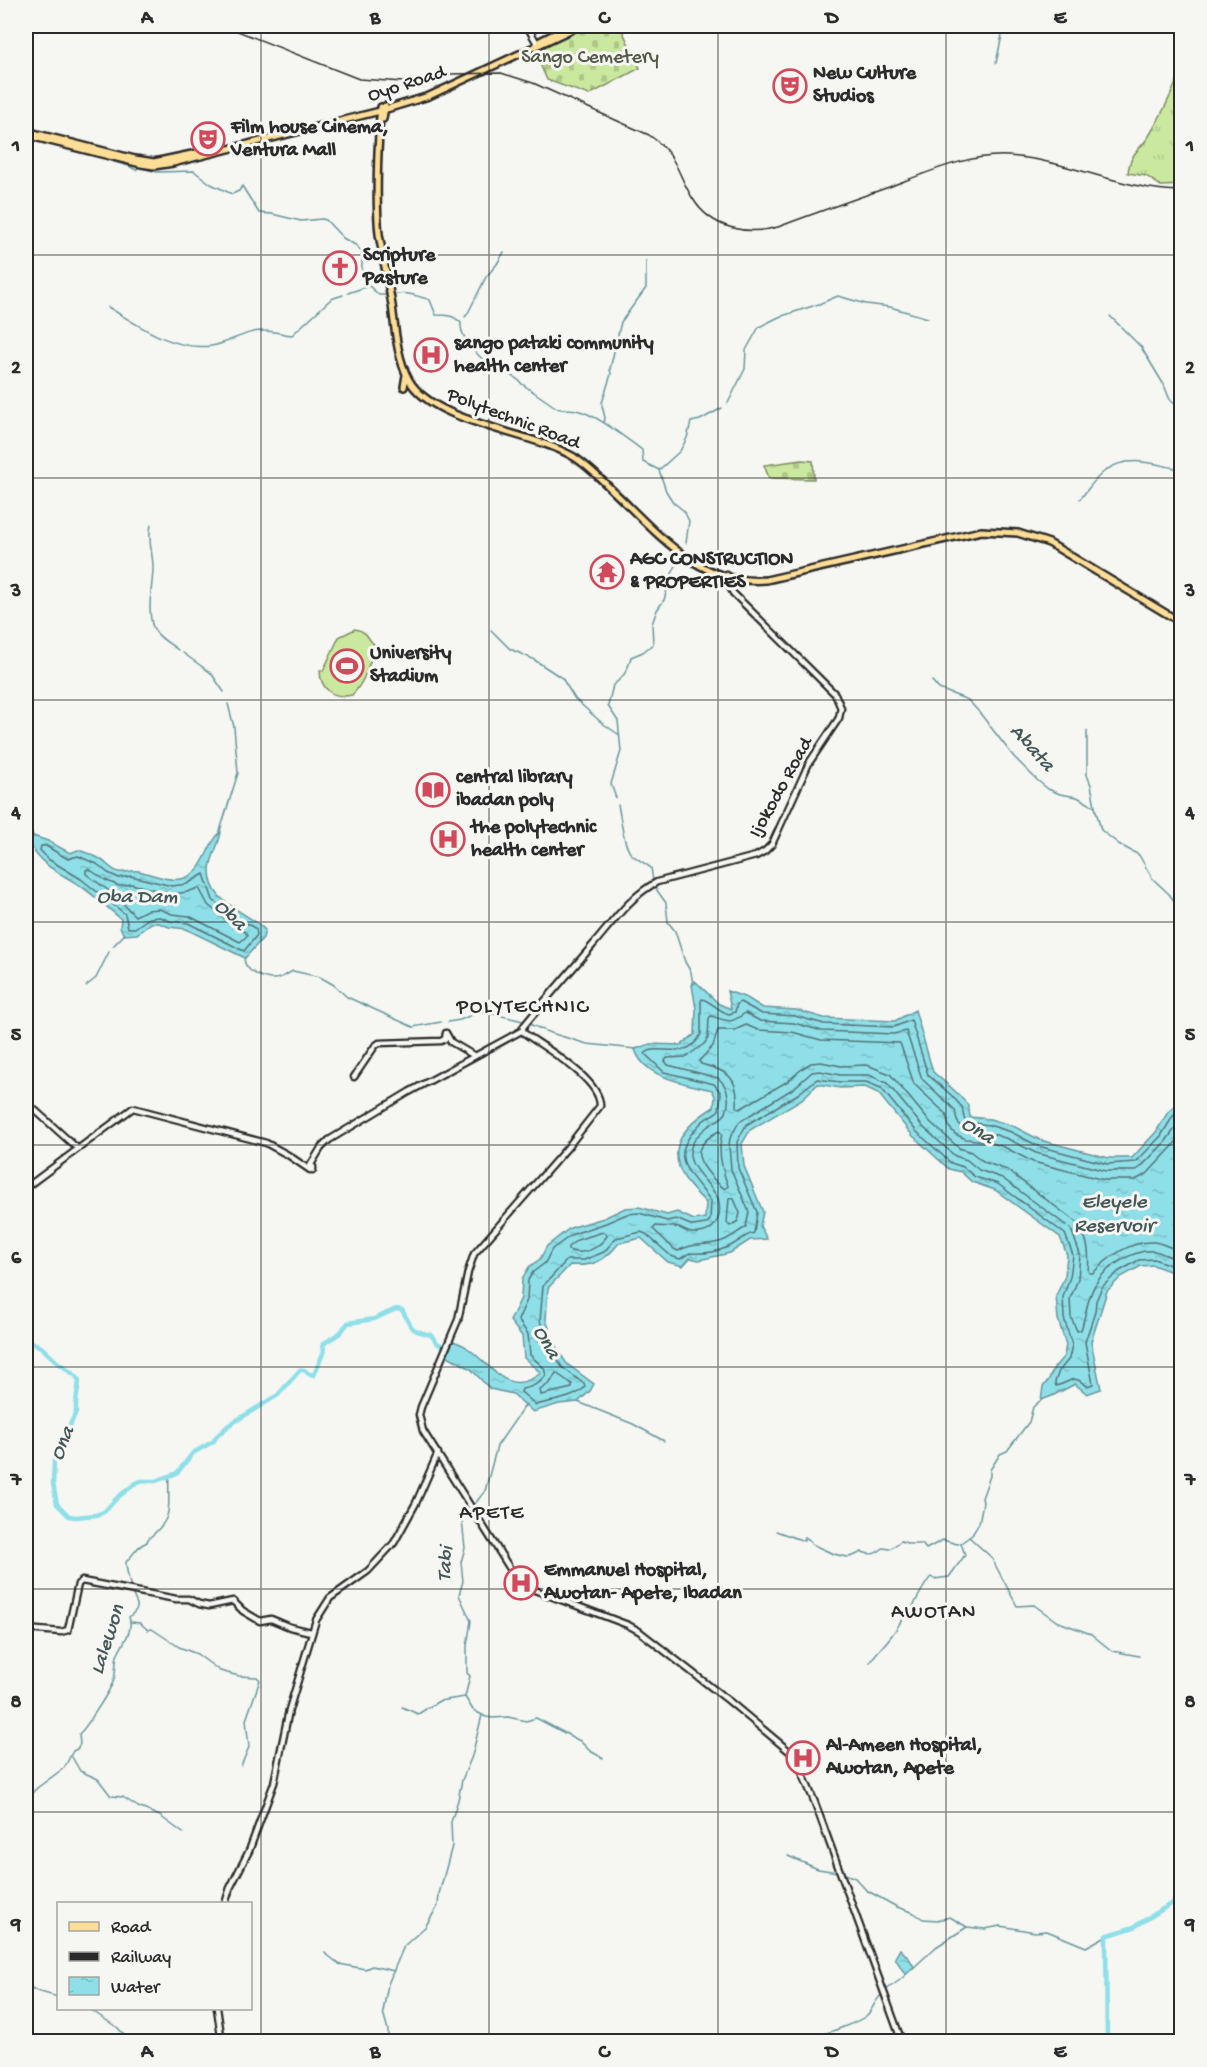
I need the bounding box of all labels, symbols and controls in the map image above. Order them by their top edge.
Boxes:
text: A [140,8,155,31]
text: B [369,8,381,31]
text: C [598,8,612,31]
text: D [823,8,839,31]
text: E [1054,8,1068,31]
park label: Sango Cemetery [521,47,659,70]
street label: Oyo Road [365,61,451,108]
place label: New Culture Studios [813,63,917,109]
theatre icon: New Culture Studios [772,68,808,104]
place label: Film house Cinema, Ventura Mall [230,117,388,163]
theatre icon: Film house Cinema, Ventura Mall [190,121,226,157]
text: 1 [11,136,20,159]
text: 1 [1185,136,1194,159]
place label: Scripture Pasture [362,245,436,291]
church icon: Scripture Pasture [322,250,358,286]
place label: sango pataki community health center [454,333,654,379]
hospital icon: sango pataki community health center [413,337,449,373]
text: 2 [11,358,21,381]
text: 2 [1185,358,1195,381]
street label: Polytechnic Road [442,384,585,457]
place label: AGC CONSTRUCTION & PROPERTIES [629,549,793,595]
temple icon: AGC CONSTRUCTION & PROPERTIES [589,554,625,590]
text: 3 [10,581,21,604]
text: 3 [1184,581,1195,604]
place label: University Stadium [370,643,451,689]
sports icon: University Stadium [329,648,365,684]
water label: Abata [1003,720,1060,779]
street label: Ijokodo Road [745,732,820,842]
place label: central library ibadan poly [456,767,573,813]
library icon: central library ibadan poly [415,772,451,808]
text: 4 [10,803,21,826]
text: 4 [1184,803,1195,826]
place label: the polytechnic health center [469,817,597,863]
hospital icon: the polytechnic health center [430,821,466,857]
water label: Oba Dam [97,886,177,911]
water label: Oba [208,895,251,938]
district label: POLYTECHNIC [456,996,590,1021]
text: 5 [11,1025,22,1048]
text: 5 [1185,1025,1196,1048]
water label: Ona [956,1112,999,1152]
water label: Eleyele Reservoir [1074,1191,1159,1240]
text: 6 [11,1248,22,1271]
text: 6 [1185,1248,1196,1271]
water label: Ona [526,1322,565,1365]
water label: Ona [46,1422,83,1465]
text: 7 [10,1470,23,1493]
text: 7 [1184,1470,1197,1493]
district label: APETE [459,1502,525,1527]
water label: Tabi [433,1543,461,1583]
place label: Emmanuel Hospital, Awotan- Apete, Ibadan [543,1560,742,1606]
hospital icon: Emmanuel Hospital, Awotan- Apete, Ibadan [503,1565,539,1601]
water label: Lalewon [86,1601,132,1678]
district label: AWOTAN [891,1601,977,1626]
text: 8 [11,1692,22,1715]
text: 8 [1185,1692,1196,1715]
place label: Al-Ameen Hospital, Awotan, Apete [825,1735,983,1781]
hospital icon: Al-Ameen Hospital, Awotan, Apete [785,1740,821,1776]
legend [57,1902,252,2010]
text: 9 [10,1915,21,1938]
text: 9 [1184,1915,1195,1938]
text: Road [111,1918,152,1939]
text: Railway [111,1948,171,1969]
text: Water [111,1978,161,1999]
text: A [140,2042,155,2065]
text: B [369,2042,381,2065]
text: C [598,2042,612,2065]
text: D [823,2042,839,2065]
text: E [1054,2042,1068,2065]

